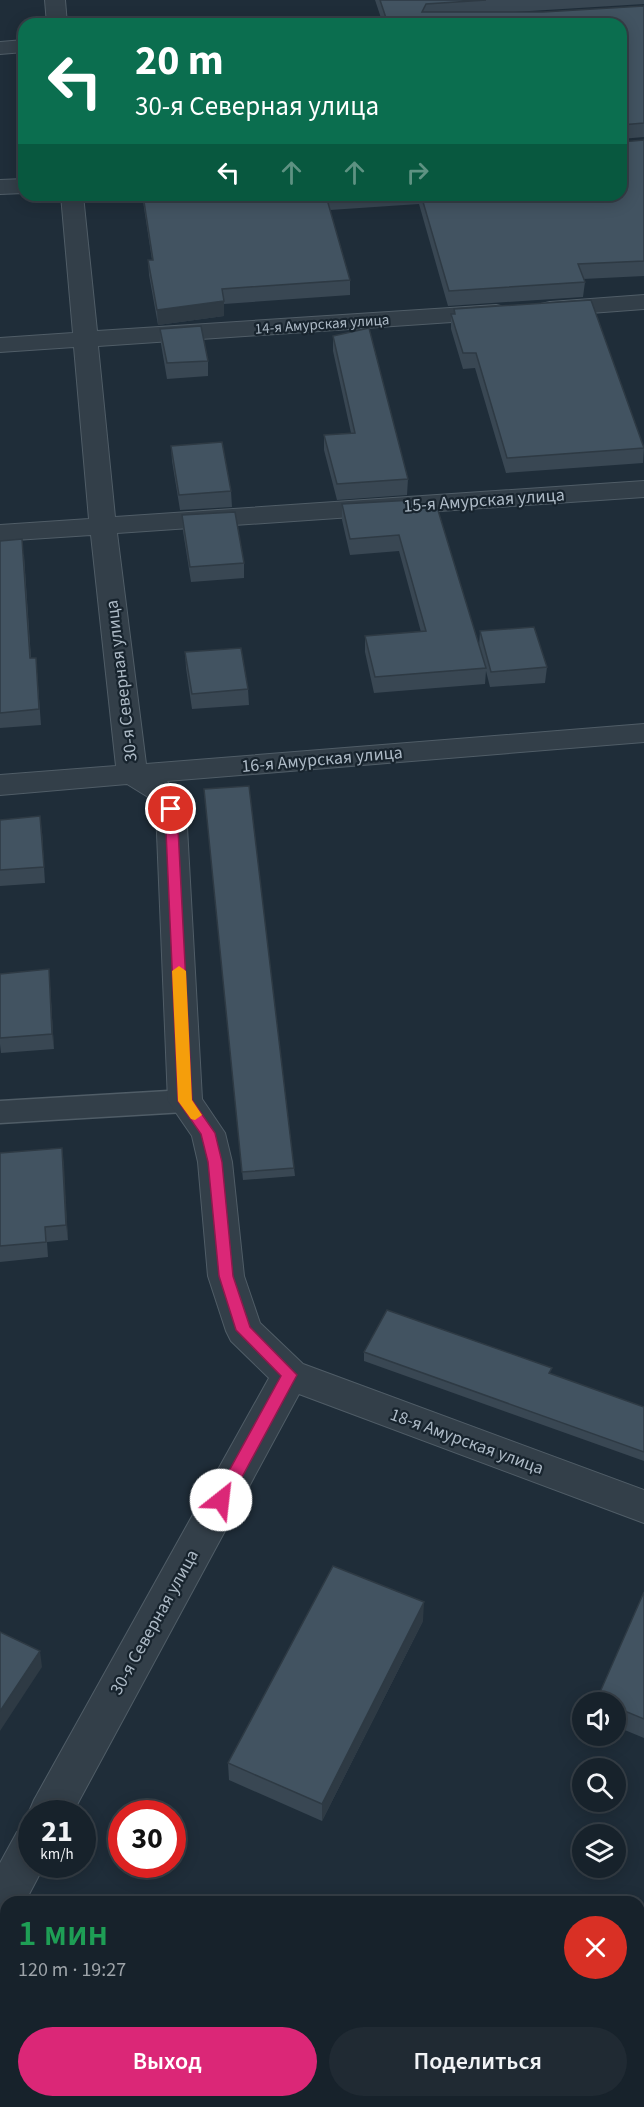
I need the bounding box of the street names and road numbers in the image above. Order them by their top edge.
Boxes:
street label: 14-я Амурская улица [254,309,390,340]
street label: 15-я Амурская улица [402,482,566,519]
street label: 30-я Северная улица [99,599,144,763]
street label: 16-я Амурская улица [240,740,404,779]
street label: 18-я Амурская улица [387,1402,547,1481]
street label: 30-я Северная улица [104,1545,205,1699]

